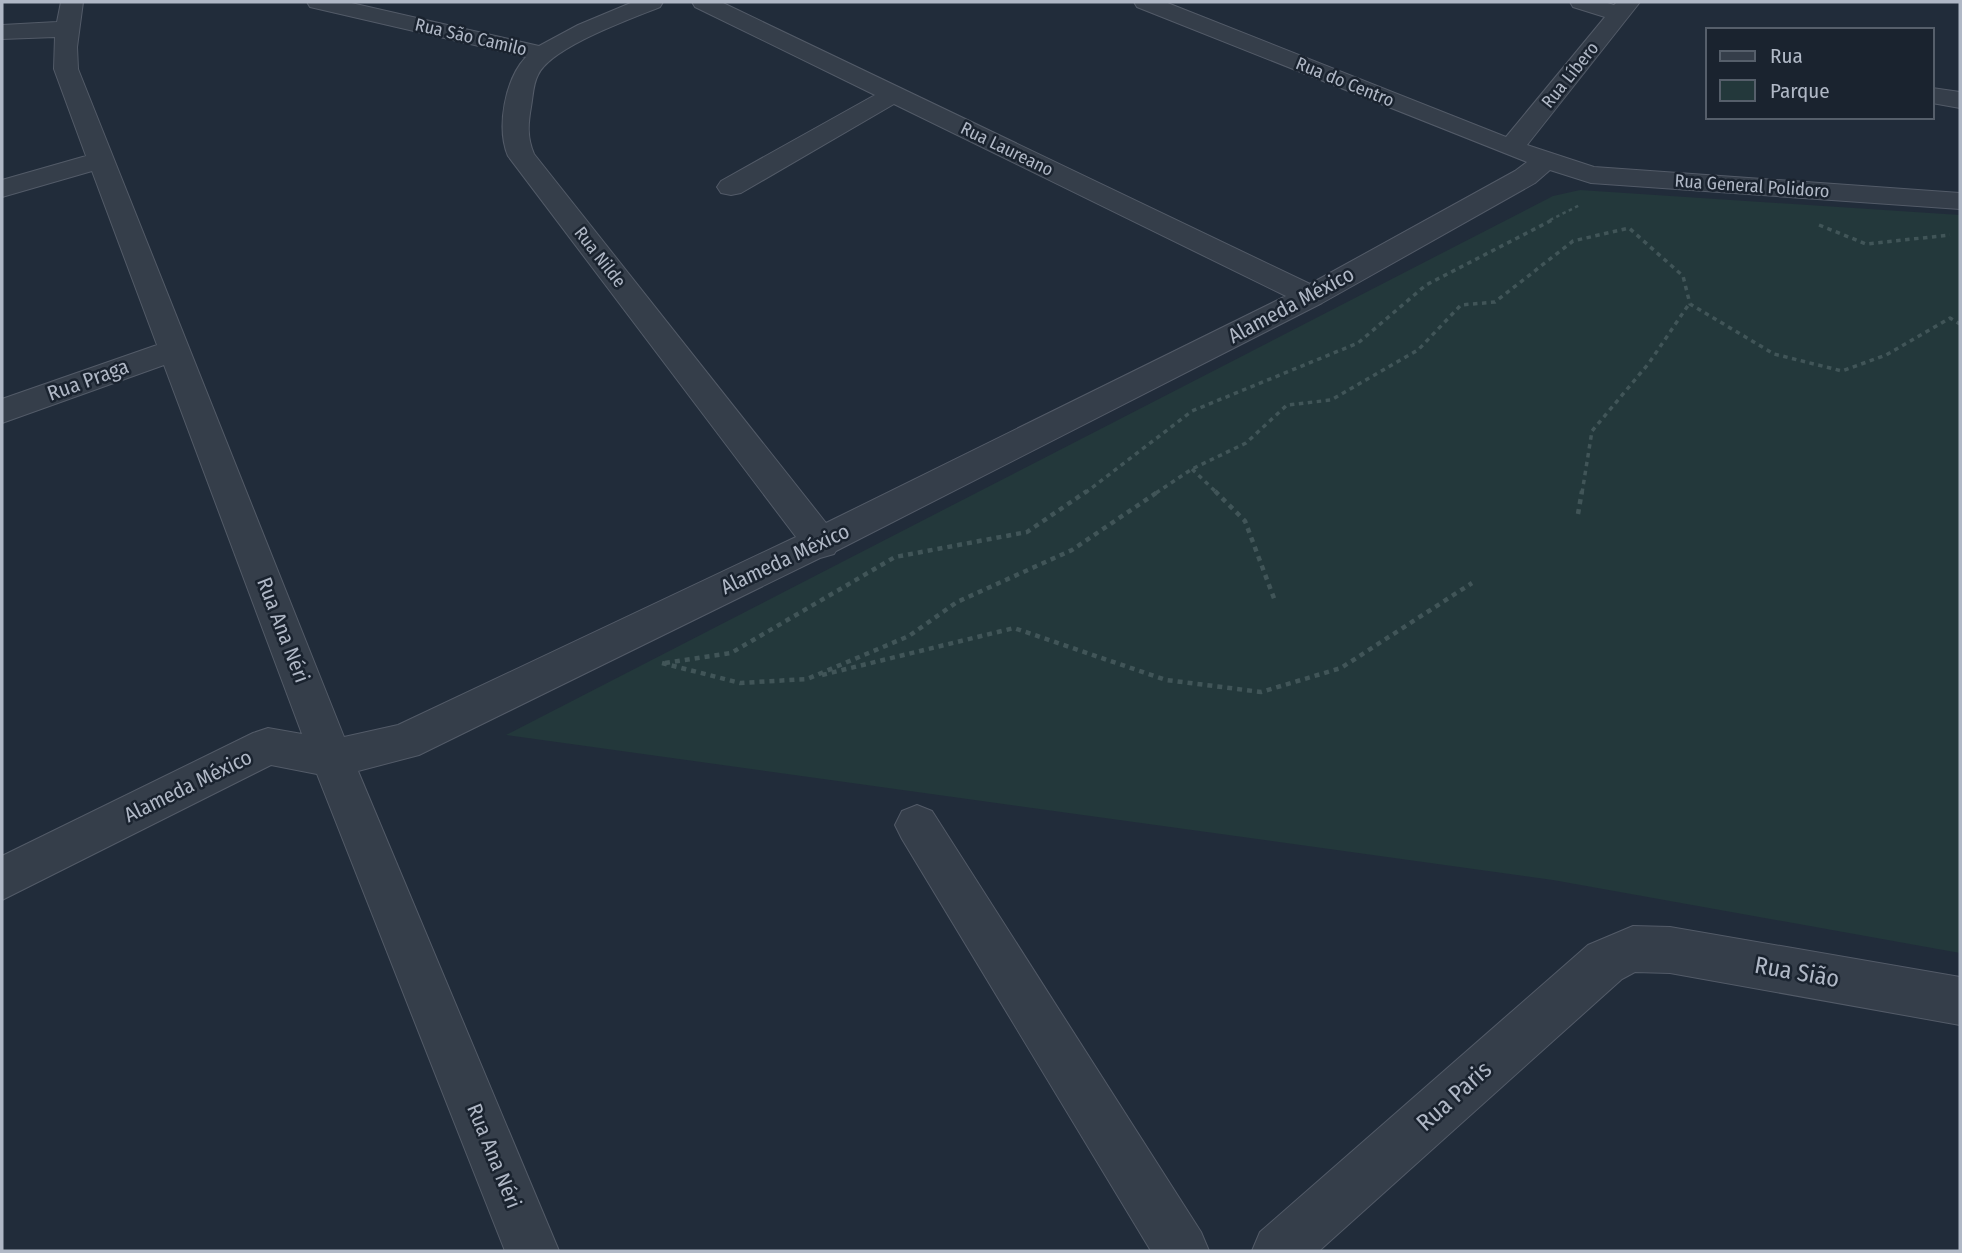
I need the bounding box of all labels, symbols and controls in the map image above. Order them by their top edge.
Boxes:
street label: Rua São Camilo [413,13,529,61]
legend [1706,28,1934,119]
street label: Rua Líbero [1537,38,1603,112]
text: Rua [1770,43,1803,69]
street label: Rua do Centro [1293,52,1397,112]
text: Parque [1770,78,1830,104]
street label: Rua Laureano [957,117,1057,181]
street label: Rua General Polidoro [1674,170,1830,202]
street label: Rua Nilde [569,222,631,292]
street label: Alameda México [1224,261,1358,349]
street label: Rua Praga [44,353,132,407]
street label: Alameda México [717,518,853,600]
street label: Rua Ana Néri [251,574,315,686]
street label: Alameda México [120,744,256,828]
street label: Rua Sião [1753,951,1841,993]
street label: Rua Paris [1411,1055,1497,1137]
street label: Rua Ana Néri [461,1100,527,1212]

